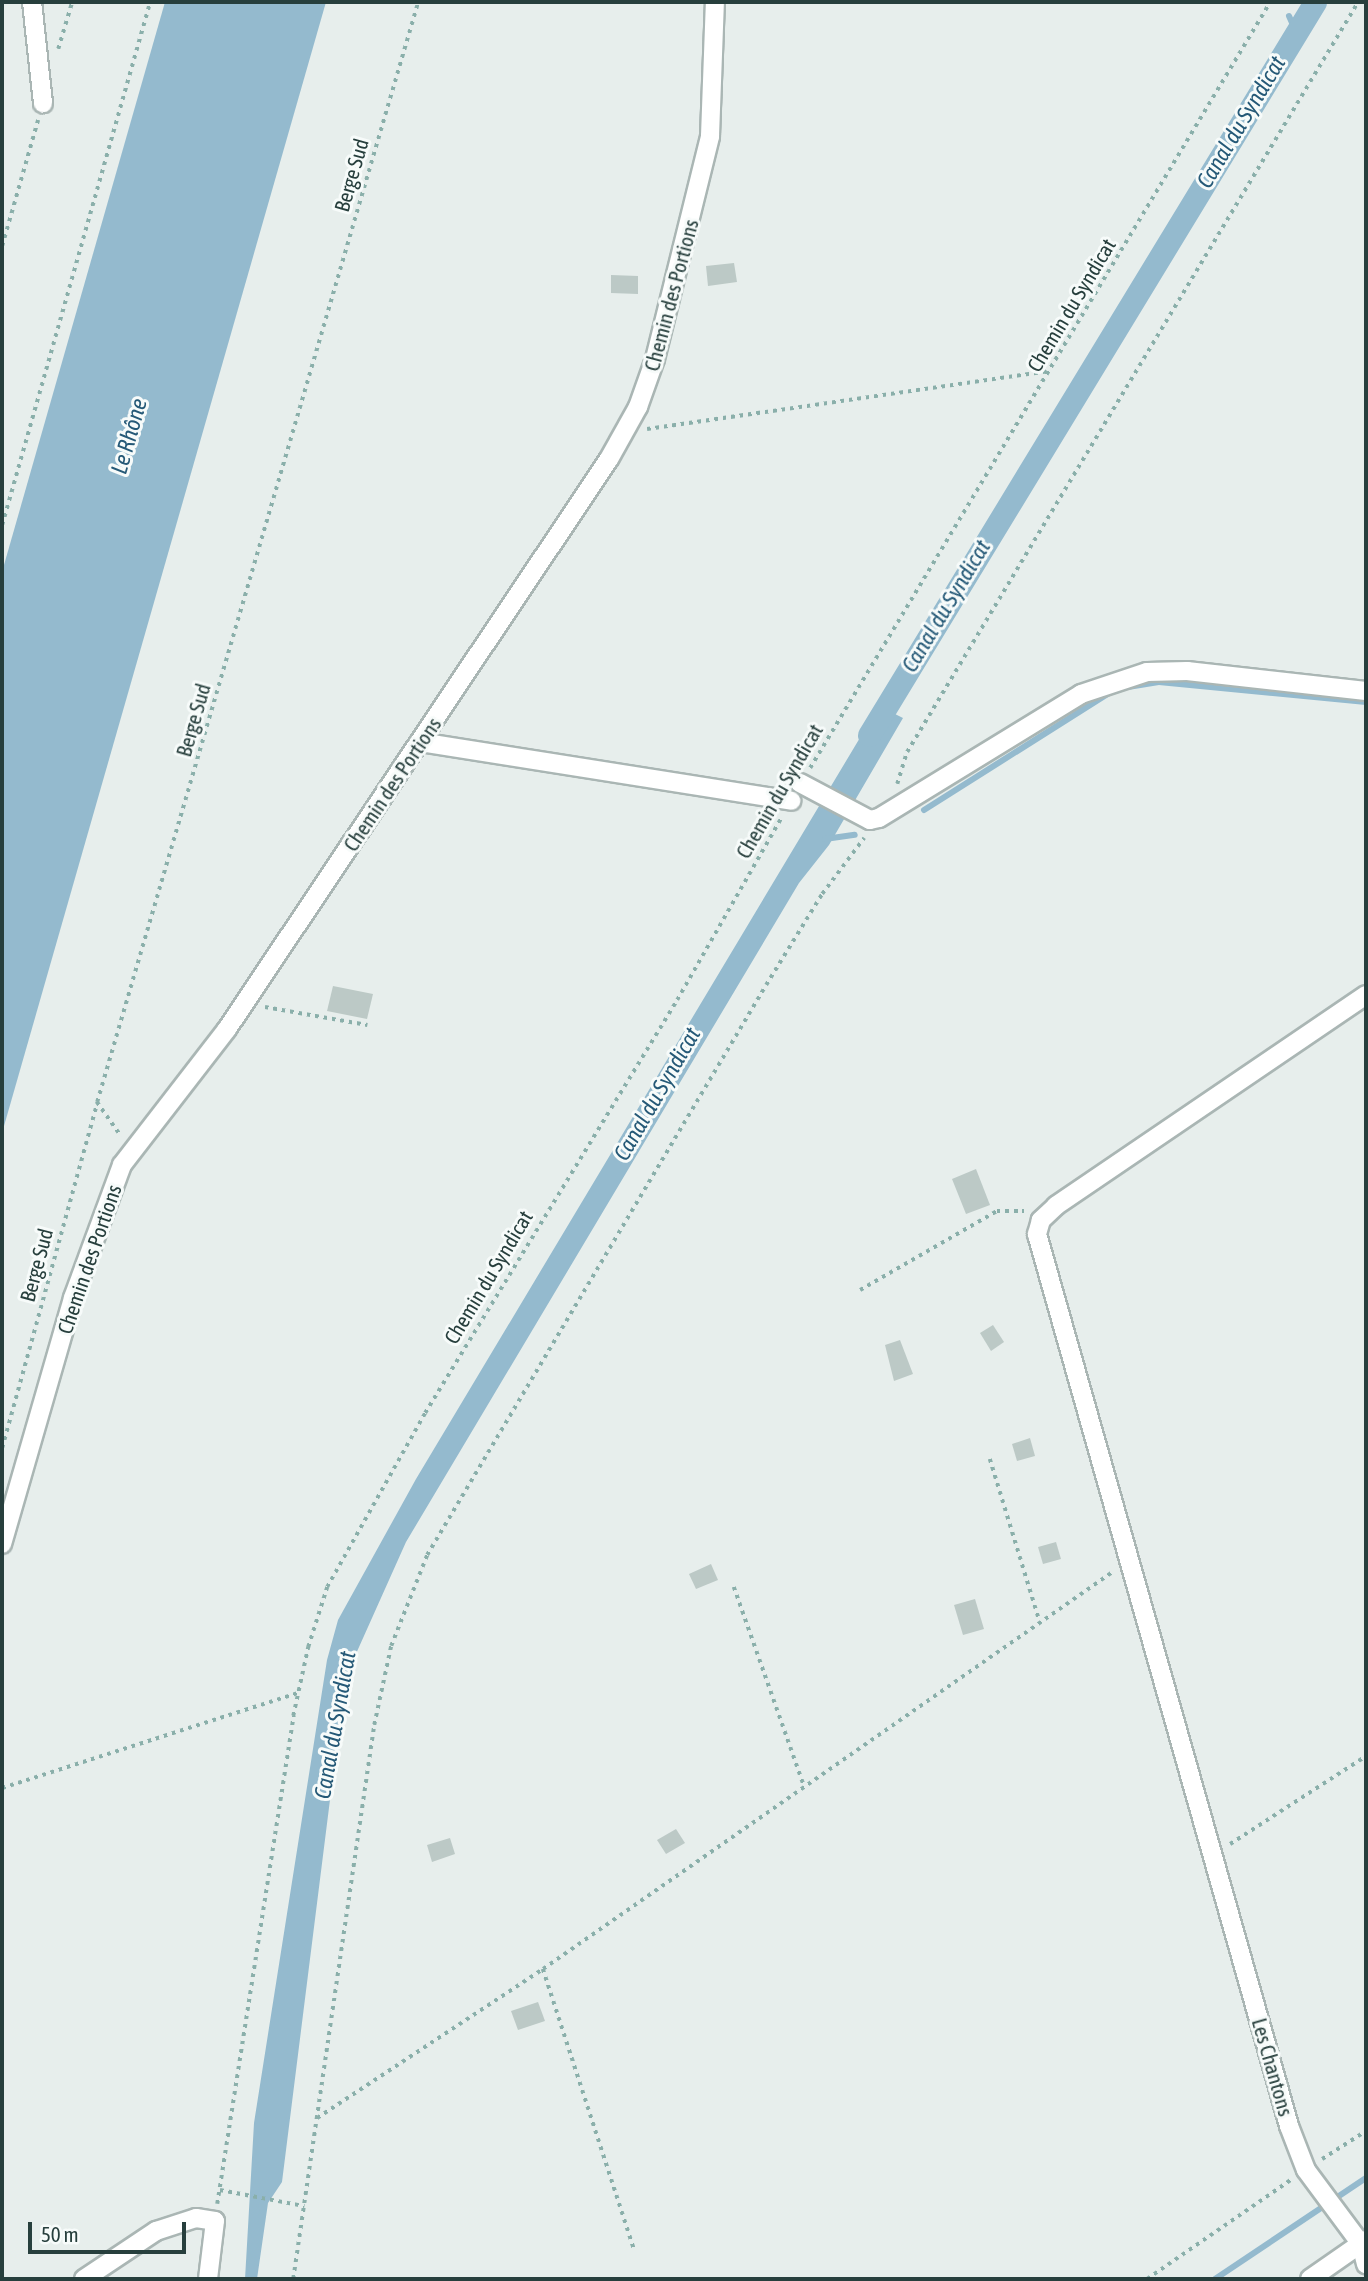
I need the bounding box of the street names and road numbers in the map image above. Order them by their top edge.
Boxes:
street label: Berge Sud [329,135,373,215]
street label: Chemin des Portions [639,216,703,374]
street label: Chemin du Syndicat [1021,234,1121,376]
street label: Berge Sud [171,680,215,760]
street label: Chemin des Portions [338,712,446,856]
street label: Chemin du Syndicat [730,719,828,863]
street label: Chemin des Portions [52,1181,126,1337]
street label: Chemin du Syndicat [438,1206,538,1348]
street label: Berge Sud [14,1226,58,1304]
street label: Les Chantons [1247,2015,1299,2119]

